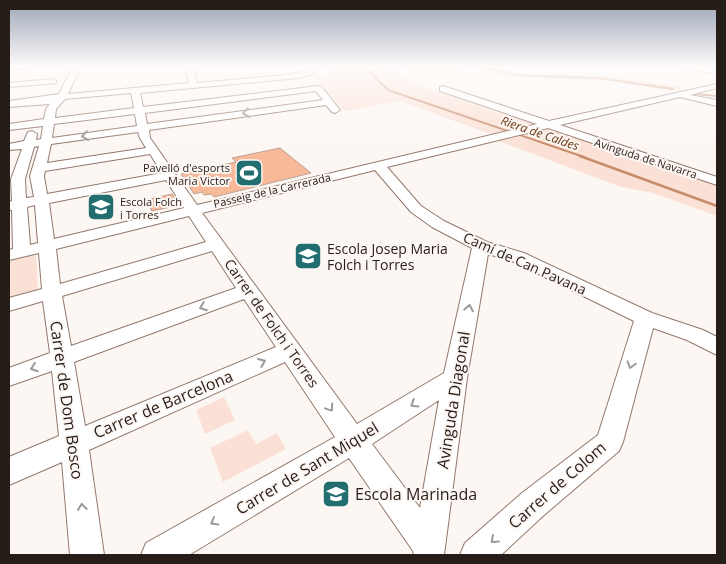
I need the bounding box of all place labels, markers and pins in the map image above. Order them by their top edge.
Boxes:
sports icon: Pavelló d'esports Maria Victor [234,158,264,188]
place label: Pavelló d'esports Maria Victor [143,160,230,188]
school or university icon: Escola Folch i Torres [86,192,116,222]
place label: Escola Folch i Torres [120,194,182,222]
place label: Escola Josep Maria Folch i Torres [327,239,448,274]
school or university icon: Escola Josep Maria Folch i Torres [293,241,323,271]
school or university icon: Escola Marinada [321,479,351,509]
place label: Escola Marinada [355,483,477,505]

